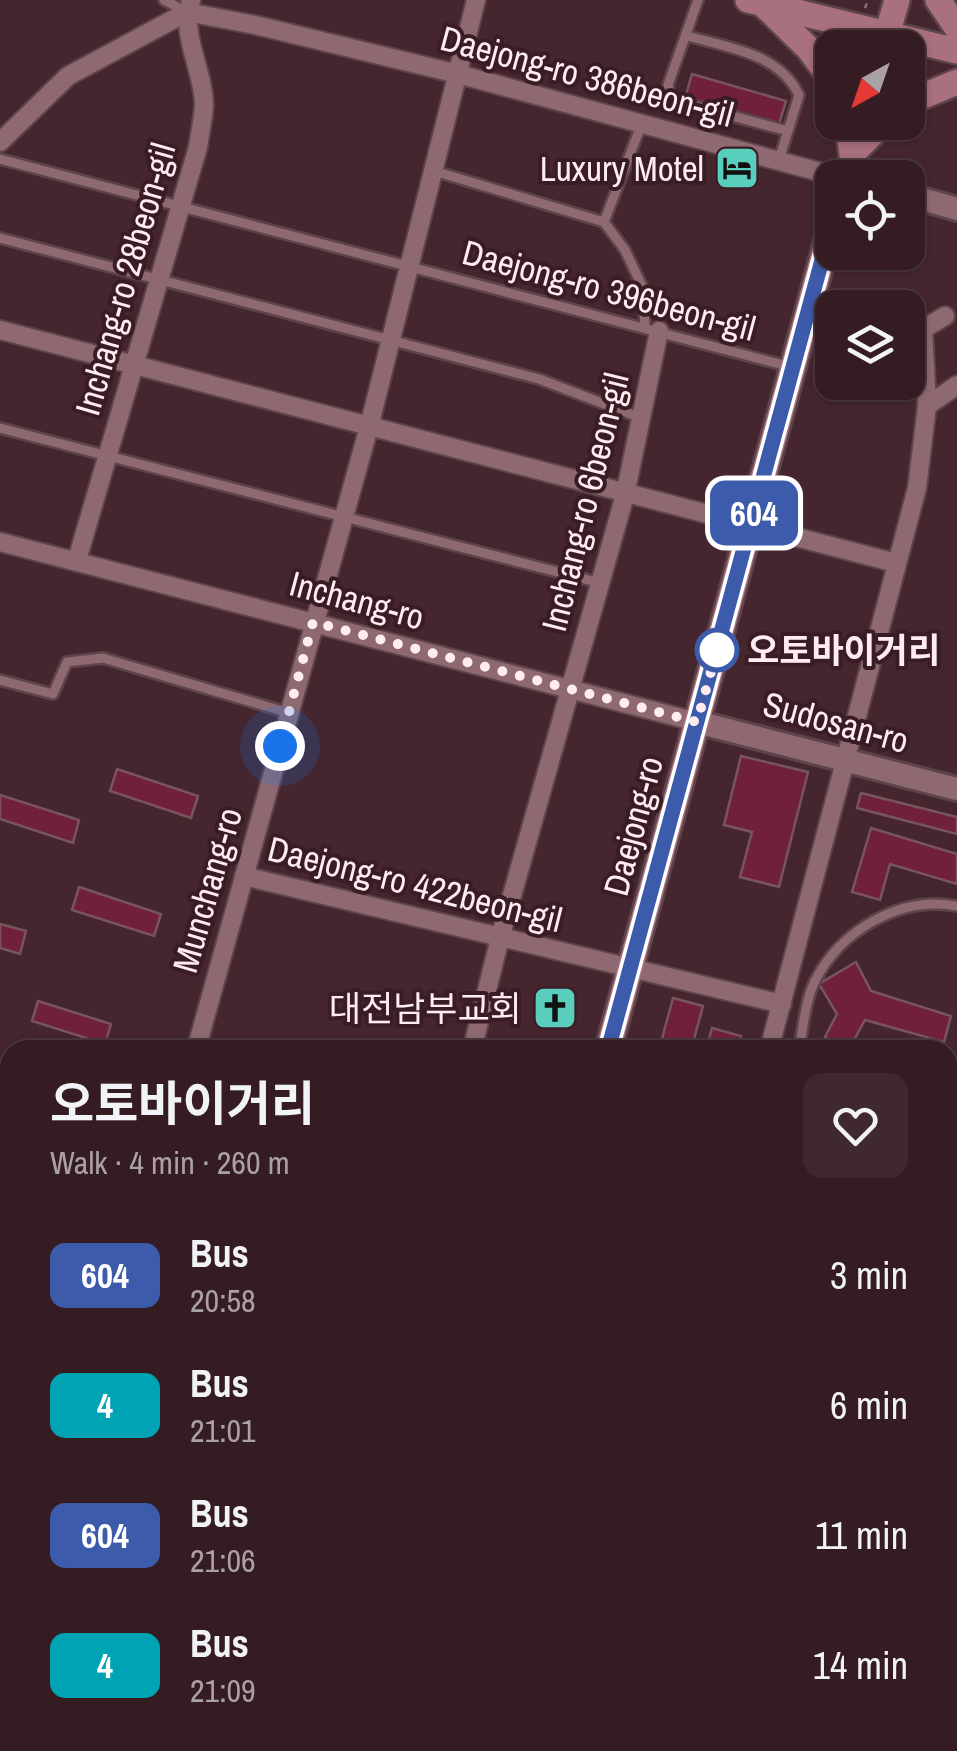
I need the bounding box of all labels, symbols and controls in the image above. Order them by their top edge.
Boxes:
street label: Daejong-ro 386beon-gil [435,14,739,138]
north arrow [815,30,925,140]
map controls [815,30,925,400]
street label: Inchang-ro 28beon-gil [64,138,186,420]
place label: Luxury Motel [540,145,704,192]
hotel icon: Luxury Motel [714,145,760,191]
button: locate [815,160,925,270]
street label: Daejong-ro 396beon-gil [457,228,761,352]
button: layers [815,290,925,400]
street label: Inchang-ro 6beon-gil [530,368,640,636]
line badge: 604 [696,480,812,546]
text: 604 [730,490,778,537]
street label: Inchang-ro [285,560,429,640]
place label: 오토바이거리 [747,627,940,674]
marker: 오토바이거리 [696,629,738,671]
street label: Sudosan-ro [758,680,914,764]
your location [255,721,305,771]
street label: Daejong-ro [592,751,674,901]
street label: Munchang-ro [161,802,253,978]
street label: Daejong-ro 422beon-gil [263,825,567,943]
place label: 대전남부교회 [329,985,522,1032]
church icon: 대전남부교회 [532,985,578,1031]
text: 오토바이거리 [50,1071,315,1136]
button: heart [803,1073,908,1178]
text: Walk · 4 min · 260 m [50,1141,290,1184]
text: Bus [190,1228,249,1279]
text: 3 min [830,1250,908,1301]
text: 604 [81,1252,129,1299]
text: 20:58 [190,1279,256,1322]
text: Bus [190,1358,249,1409]
text: 6 min [830,1380,908,1431]
text: 4 [97,1382,113,1429]
text: 21:01 [190,1409,256,1452]
text: Bus [190,1488,249,1539]
text: 11 min [815,1510,908,1561]
text: 604 [81,1512,129,1559]
text: 21:06 [190,1539,256,1582]
text: Bus [190,1618,249,1669]
text: 14 min [813,1640,908,1691]
text: 4 [97,1642,113,1689]
text: 21:09 [190,1669,256,1712]

